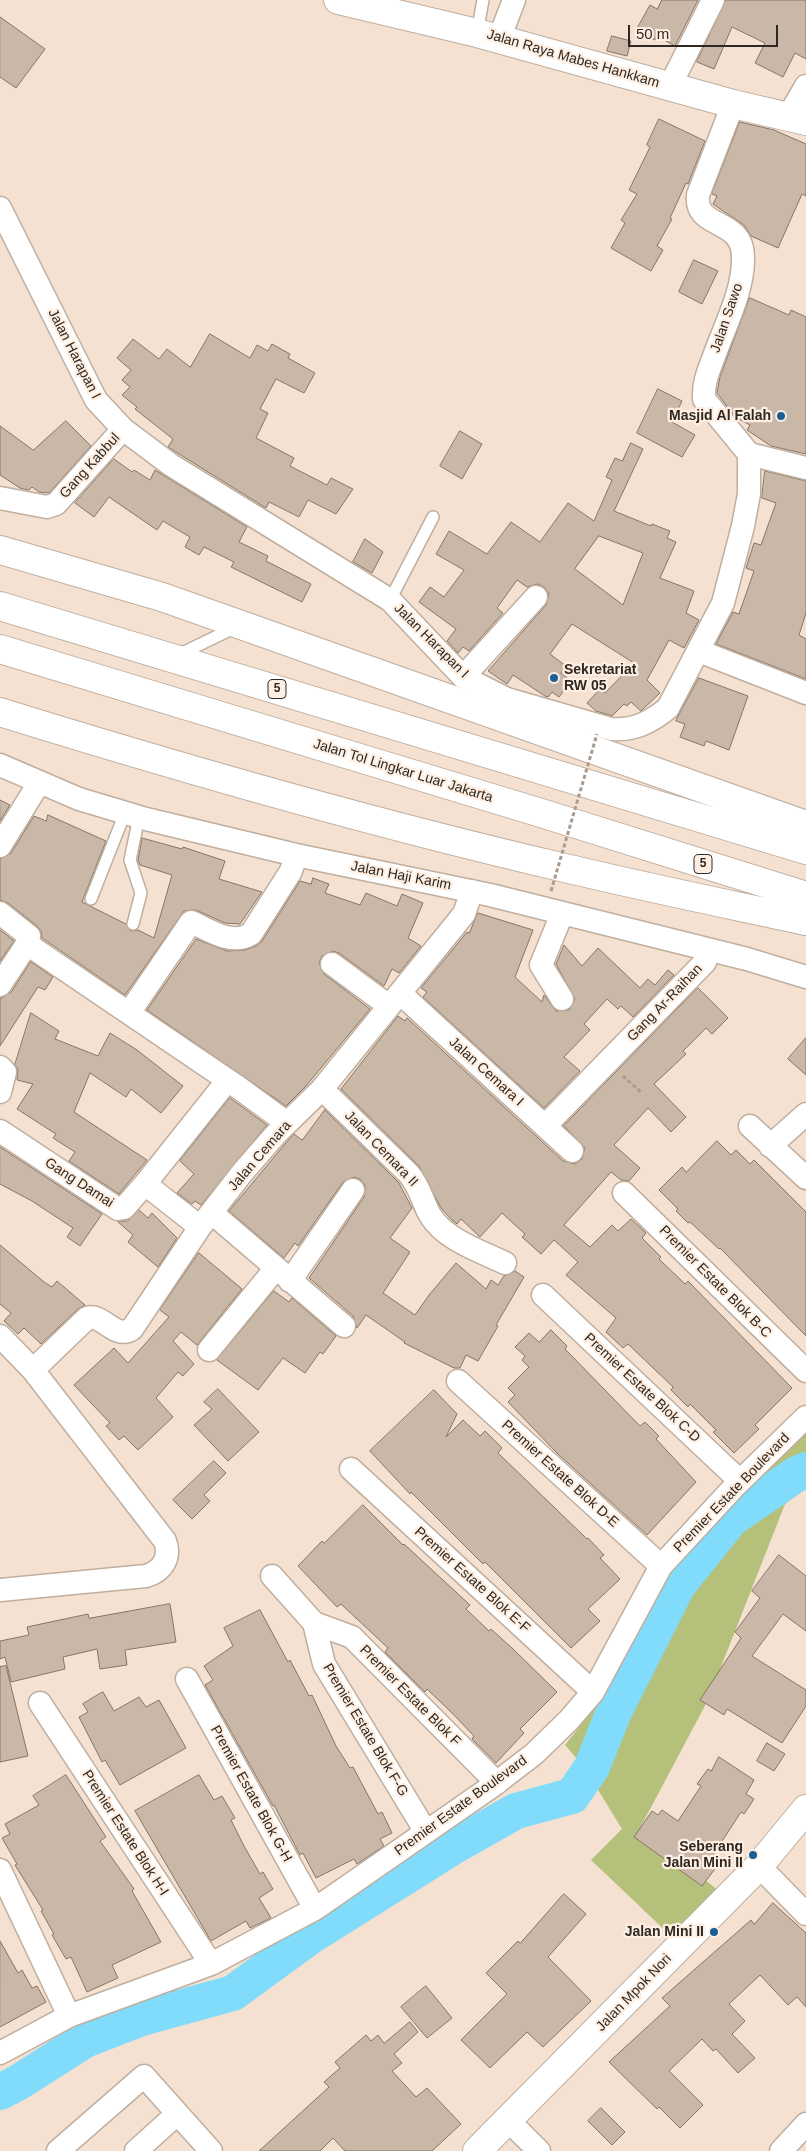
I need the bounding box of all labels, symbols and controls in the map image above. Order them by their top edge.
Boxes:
scale bar [631,15,781,47]
text: 50 m [636,25,669,42]
street label: Jalan Raya Mabes Hankkam [485,26,661,92]
street label: Jalan Sawo [707,281,747,355]
street label: Jalan Harapan I [44,306,104,402]
place label: Masjid Al Falah [669,408,771,424]
marker: Masjid Al Falah [775,410,787,422]
street label: Gang Kabbul [56,430,124,502]
street label: Jalan Harapan I [390,600,472,682]
place label: Sekretariat RW 05 [564,662,636,694]
marker: Sekretariat RW 05 [548,672,560,684]
road number: 5 [268,680,286,699]
street label: Jalan Tol Lingkar Luar Jakarta [311,736,495,806]
road number: 5 [694,854,712,874]
street label: Jalan Haji Karim [349,858,453,894]
street label: Gang Ar-Raihan [624,961,706,1045]
street label: Jalan Cemara I [445,1034,527,1110]
street label: Jalan Cemara II [341,1108,421,1190]
street label: Jalan Cemara [225,1118,295,1194]
street label: Gang Damai [41,1155,117,1211]
street label: Premier Estate Blok B-C [655,1222,775,1342]
street label: Premier Estate Blok C-D [581,1330,703,1446]
street label: Premier Estate Blok D-E [498,1417,622,1531]
street label: Premier Estate Boulevard [671,1430,793,1556]
street label: Premier Estate Blok E-F [411,1524,533,1636]
street label: Premier Estate Blok F [356,1642,464,1750]
street label: Premier Estate Blok F-G [319,1661,411,1799]
street label: Premier Estate Blok G-H [207,1723,295,1865]
street label: Premier Estate Boulevard [392,1752,530,1860]
street label: Premier Estate Blok H-I [78,1767,172,1899]
place label: Seberang Jalan Mini II [664,1839,743,1871]
marker: Seberang Jalan Mini II [747,1849,759,1861]
place label: Jalan Mini II [625,1924,704,1940]
marker: Jalan Mini II [708,1926,720,1938]
street label: Jalan Mpok Nori [593,1951,675,2035]

